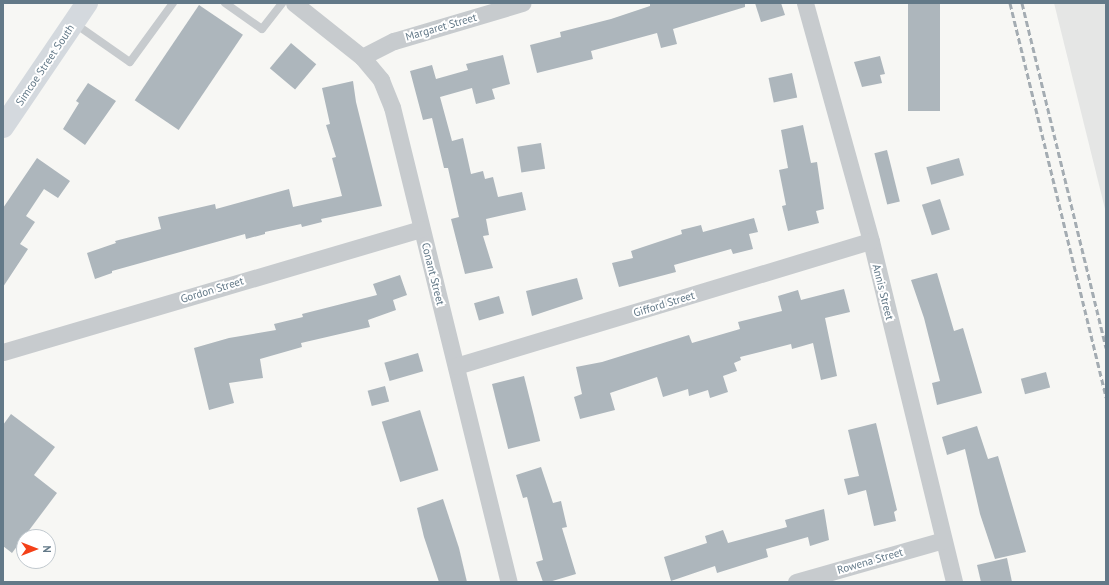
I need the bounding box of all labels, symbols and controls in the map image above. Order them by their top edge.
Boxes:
street label: Margaret Street [404,11,478,43]
street label: Simcoe Street South [13,22,77,108]
street label: Conant Street [419,241,447,307]
street label: Annis Street [870,263,896,321]
street label: Gordon Street [179,274,245,306]
street label: Gifford Street [632,288,696,320]
north arrow [16,529,56,569]
text: N [40,545,54,553]
street label: Rowena Street [836,545,904,577]

